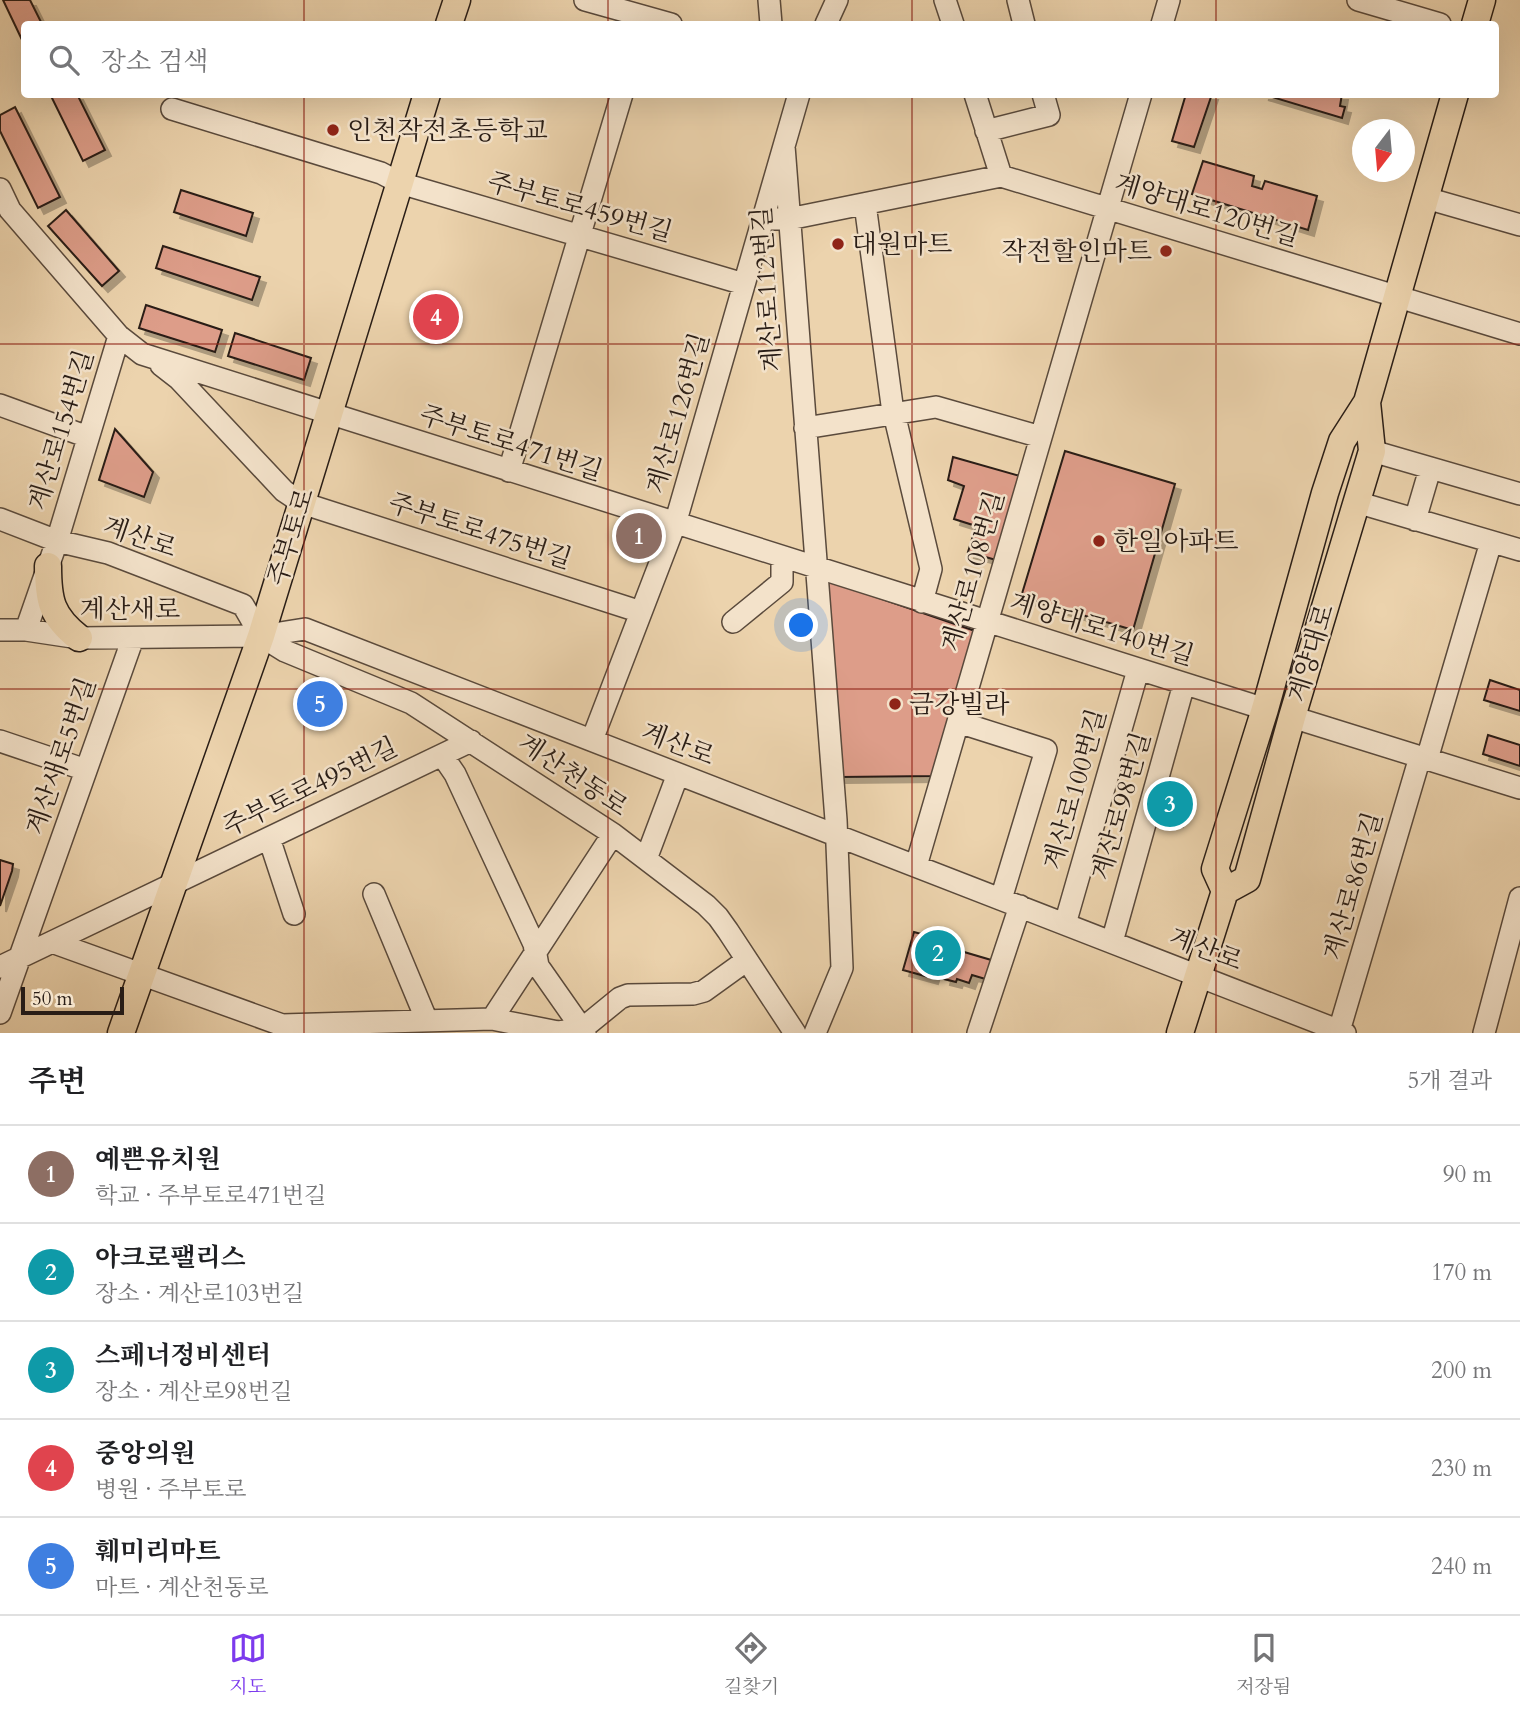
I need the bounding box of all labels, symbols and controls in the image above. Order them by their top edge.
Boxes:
search box [21,21,1499,98]
icon: search [45,41,83,79]
text: 장소 검색 [101,44,208,79]
place label: 인천작전초등학교 [347,113,548,148]
north arrow [1352,119,1415,182]
marker: 인천작전초등학교 [325,122,341,138]
street label: 주부토로459번길 [484,164,676,250]
street label: 계양대로120번길 [1111,165,1303,255]
street label: 계산로112번길 [744,205,790,373]
place label: 대원마트 [852,227,952,262]
place label: 작전할인마트 [1001,234,1152,269]
marker: 대원마트 [830,236,846,252]
marker: 작전할인마트 [1158,243,1174,259]
pin: 4 [413,291,459,343]
street label: 계산로126번길 [638,329,718,497]
street label: 계산로154번길 [20,346,102,514]
street label: 주부토로471번길 [415,397,607,489]
street label: 주부토로 [260,484,322,590]
street label: 주부토로475번길 [384,485,576,577]
street label: 계산로108번길 [933,487,1013,655]
street label: 계산로 [99,508,181,566]
pin: 1 [616,510,662,562]
place label: 한일아파트 [1113,524,1239,559]
marker: 한일아파트 [1091,533,1107,549]
street label: 계양대로140번길 [1006,584,1198,674]
street label: 계산새로 [80,592,180,627]
street label: 계양대로 [1280,600,1342,706]
your location [784,608,818,642]
street label: 계산새로5번길 [18,673,104,839]
pin: 5 [297,678,343,730]
place label: 금강빌라 [909,687,1010,722]
marker: 금강빌라 [887,696,903,712]
street label: 계산로100번길 [1035,705,1115,873]
street label: 계산로 [637,714,719,774]
street label: 계산천동로 [511,725,635,825]
street label: 계산로98번길 [1083,728,1159,884]
street label: 주부토로495번길 [217,729,403,845]
pin: 3 [1147,778,1193,830]
street label: 계산로86번길 [1315,808,1391,964]
street label: 계산로 [1165,919,1247,979]
pin: 2 [915,927,961,979]
scale bar [21,984,124,1016]
text: 50 m [32,986,73,1012]
text: 주변 [28,1061,86,1102]
text: 5개 결과 [1407,1065,1492,1096]
text: 예쁜유치원 [95,1142,221,1177]
text: 1 [45,1159,57,1190]
text: 90 m [1443,1159,1492,1190]
text: 학교 · 주부토로471번길 [95,1180,326,1211]
text: 아크로팰리스 [95,1240,246,1275]
text: 2 [45,1257,57,1288]
text: 170 m [1431,1257,1492,1288]
text: 장소 · 계산로103번길 [95,1278,304,1309]
text: 스페너정비센터 [95,1338,271,1373]
text: 3 [45,1355,57,1386]
text: 200 m [1431,1355,1492,1386]
text: 장소 · 계산로98번길 [95,1376,292,1407]
text: 중앙의원 [95,1436,195,1471]
text: 4 [45,1453,57,1484]
text: 230 m [1431,1453,1492,1484]
text: 병원 · 주부토로 [95,1474,247,1505]
text: 훼미리마트 [95,1534,221,1569]
text: 5 [45,1551,57,1582]
text: 240 m [1431,1551,1492,1582]
text: 마트 · 계산천동로 [95,1572,269,1603]
tab: 지도 [229,1629,267,1700]
tab: 길찾기 [724,1629,779,1700]
tab: 저장됨 [1236,1629,1291,1700]

